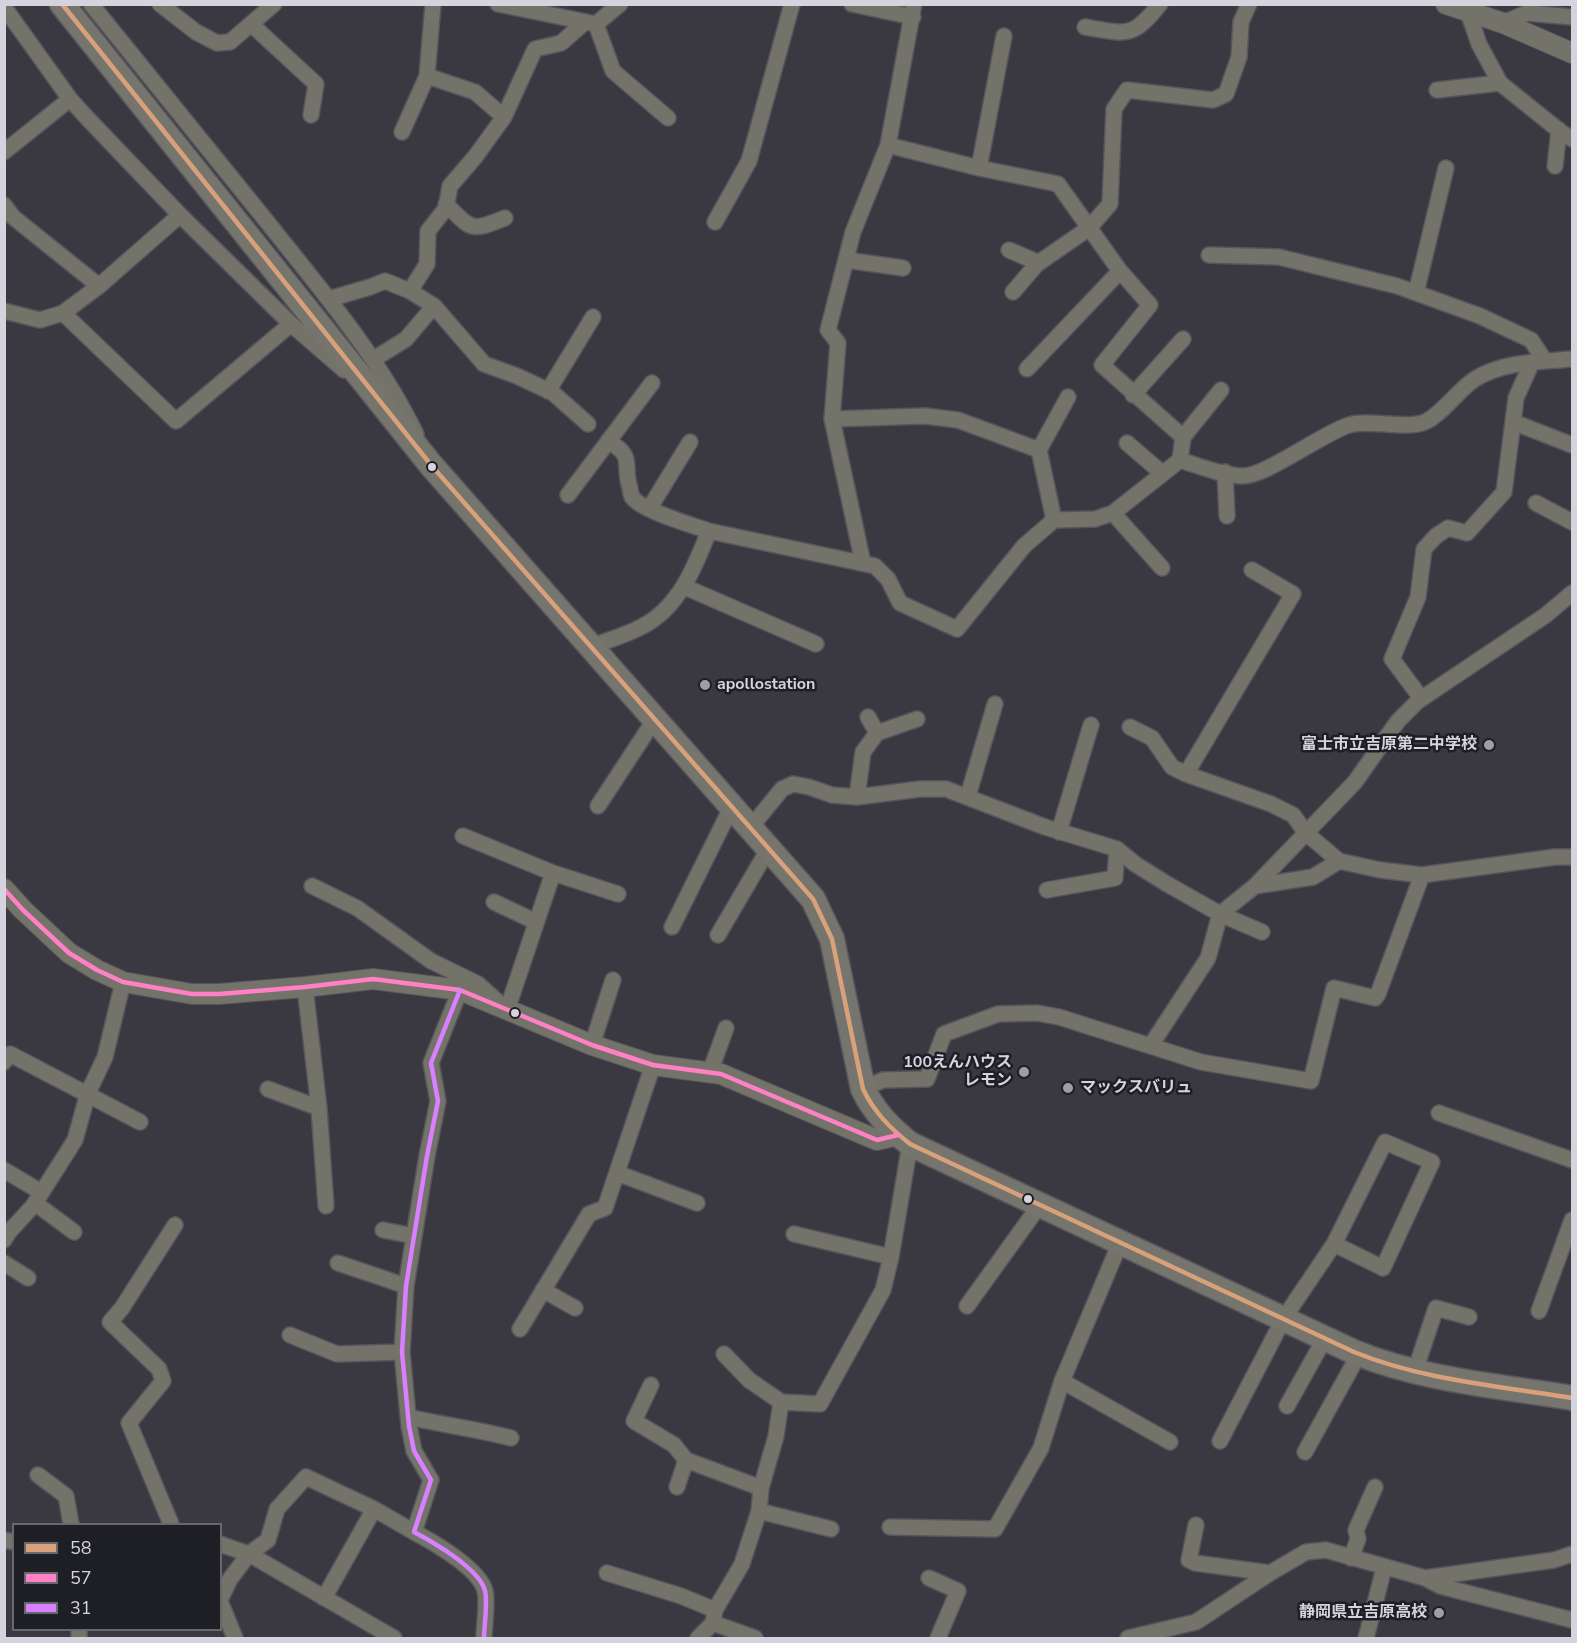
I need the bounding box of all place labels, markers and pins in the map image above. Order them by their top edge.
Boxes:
unlabelled marker [426,461,438,473]
place label: apollostation [717,675,815,695]
marker: apollostation [698,678,712,692]
place label: 富士市立吉原第二中学校 [1301,735,1477,755]
marker: 富士市立吉原第二中学校 [1482,738,1496,752]
unlabelled marker [509,1007,521,1019]
place label: 100えんハウス レモン [903,1053,1012,1091]
marker: 100えんハウス レモン [1017,1065,1031,1079]
place label: マックスバリュ [1080,1078,1192,1098]
marker: マックスバリュ [1061,1081,1075,1095]
unlabelled marker [1022,1193,1034,1205]
place label: 静岡県立吉原高校 [1299,1603,1427,1623]
marker: 静岡県立吉原高校 [1432,1606,1446,1620]

